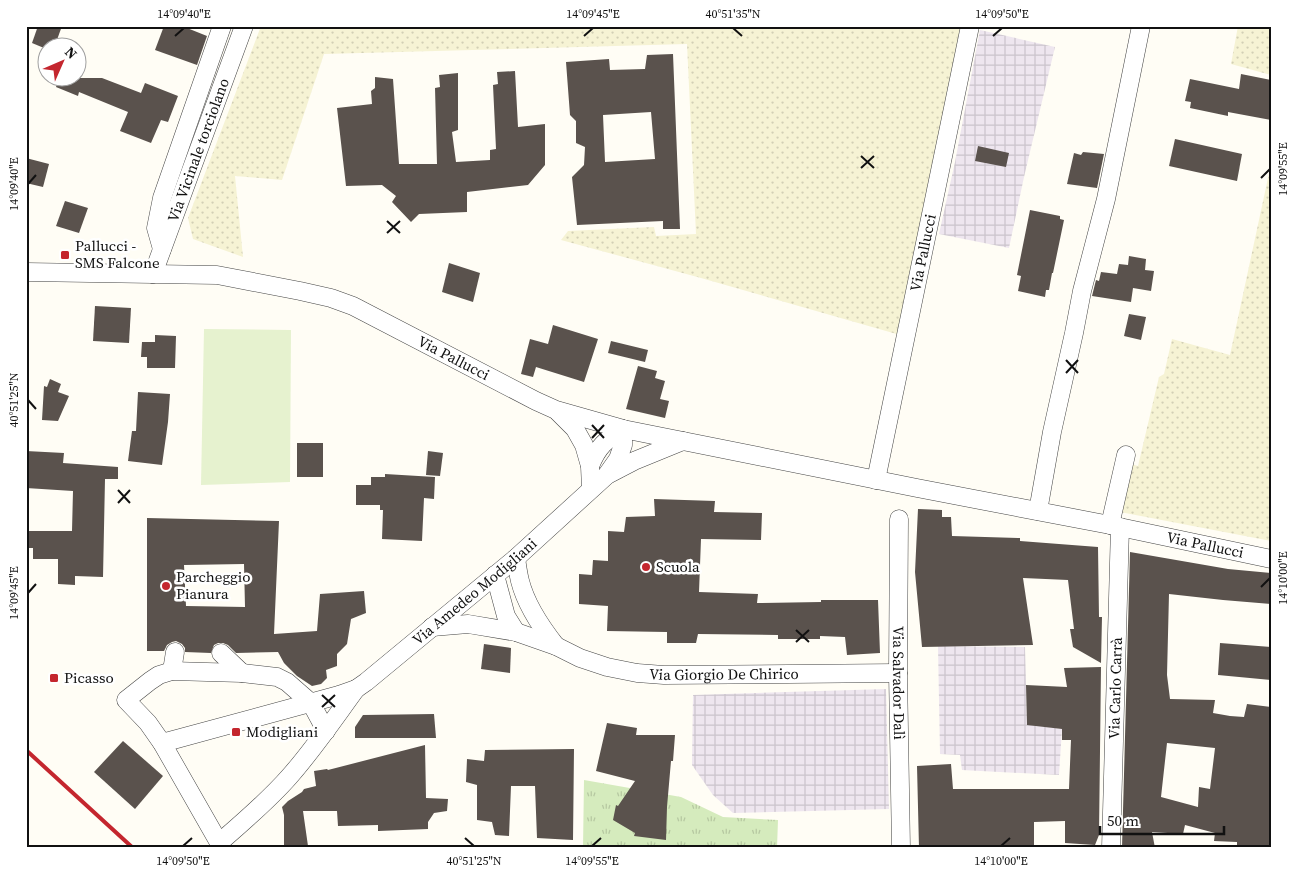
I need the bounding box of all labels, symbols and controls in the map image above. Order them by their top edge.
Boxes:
text: 14°09'40"E [157,6,211,22]
text: 14°09'45"E [566,6,620,22]
text: 40°51'35"N [705,6,761,22]
text: 14°09'50"E [975,6,1029,22]
north arrow [38,38,88,88]
text: N [61,42,82,63]
street label: Via Vicinale torciolano [162,75,234,225]
text: 14°09'55"E [1275,142,1291,196]
text: 14°09'40"E [6,157,22,211]
street label: Via Pallucci [904,212,941,293]
place label: Pallucci - SMS Falcone [75,235,160,273]
marker: Pallucci - SMS Falcone [59,249,71,261]
street label: Via Pallucci [414,330,493,385]
text: 40°51'25"N [6,372,22,428]
street label: Via Pallucci [1165,526,1246,563]
street label: Via Amedeo Modigliani [408,533,541,650]
text: 14°10'00"E [1275,551,1291,605]
place label: Scuola [656,556,700,577]
marker: Scuola [640,561,652,573]
text: 14°09'45"E [6,566,22,620]
place label: Parcheggio Pianura [176,566,251,604]
marker: Parcheggio Pianura [160,580,172,592]
street label: Via Salvador Dalì [888,626,910,740]
street label: Via Carlo Carrà [1103,636,1127,739]
street label: Via Giorgio De Chirico [648,663,799,685]
place label: Picasso [64,667,114,688]
marker: Picasso [48,672,60,684]
place label: Modigliani [246,721,318,742]
marker: Modigliani [230,726,242,738]
scale bar [1100,804,1223,836]
text: 50 m [1107,810,1139,831]
text: 14°09'50"E [156,853,210,869]
text: 40°51'25"N [446,853,502,869]
text: 14°09'55"E [565,853,619,869]
text: 14°10'00"E [974,853,1028,869]

